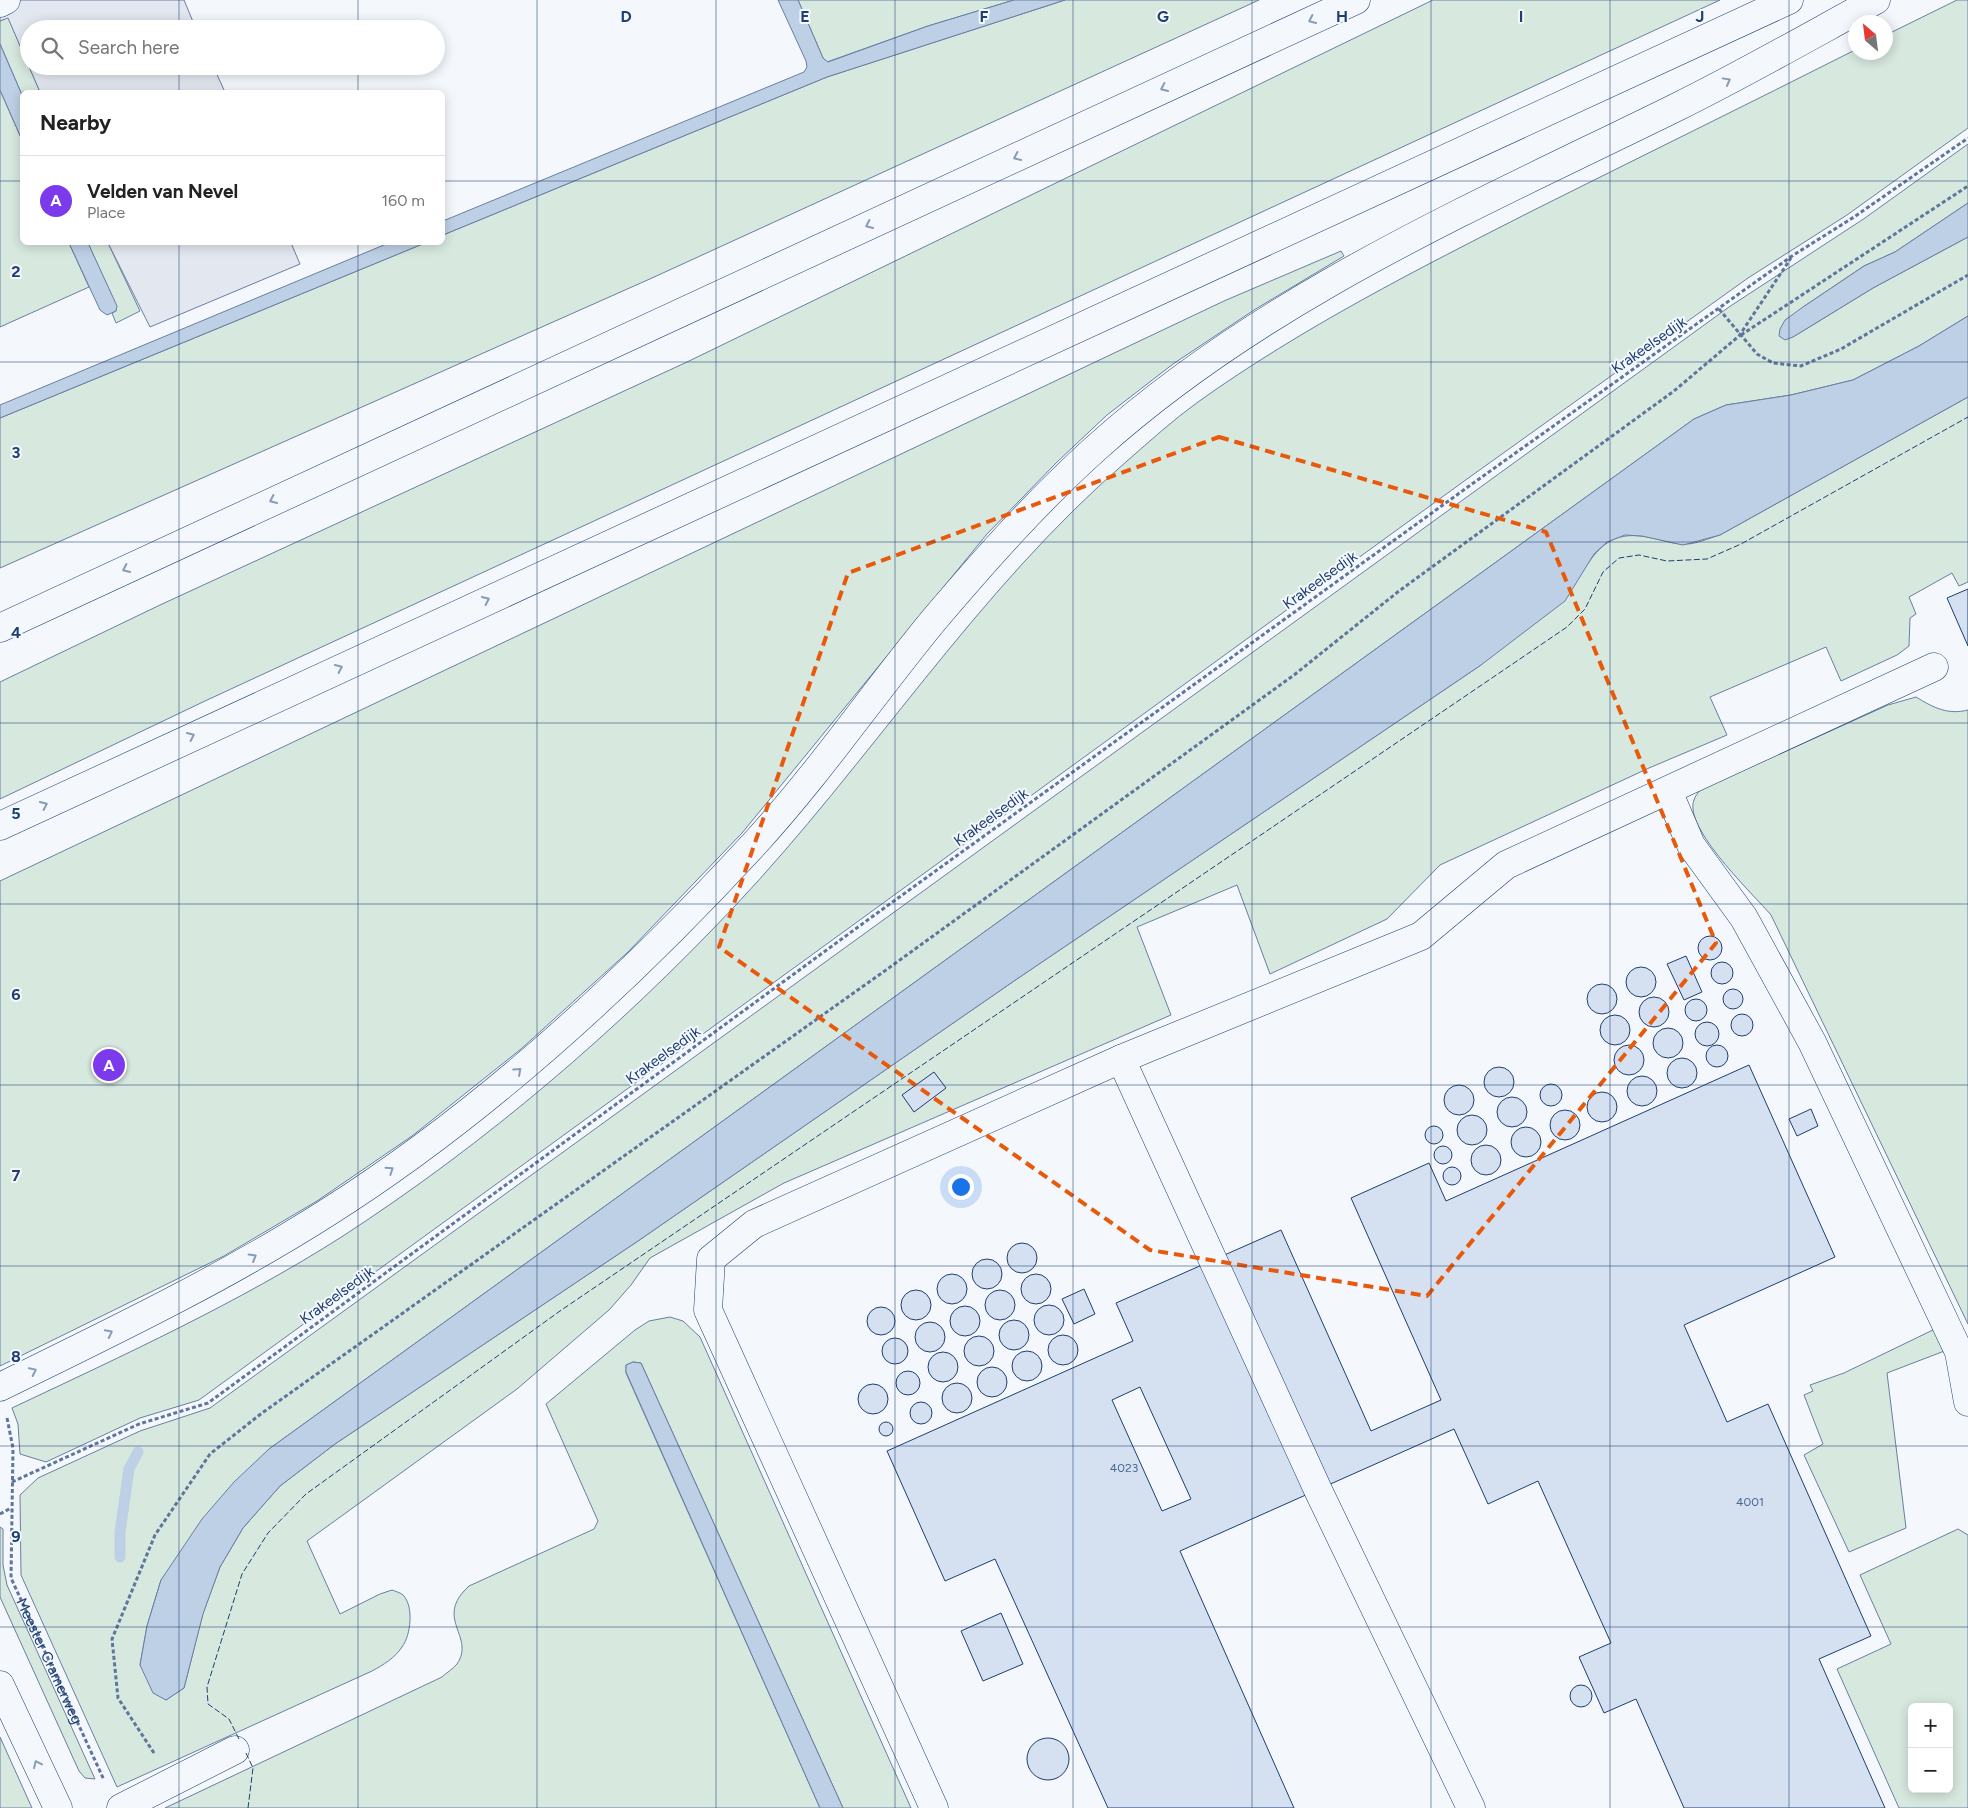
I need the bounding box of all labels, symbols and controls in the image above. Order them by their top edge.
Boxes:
text: D [620,7,632,26]
text: E [800,7,810,26]
text: F [980,7,989,26]
text: G [1157,7,1169,26]
text: H [1336,7,1348,26]
text: I [1519,7,1523,26]
text: J [1696,7,1704,26]
one-way arrow [1308,14,1317,25]
north arrow [1848,15,1893,60]
search box [20,20,445,75]
icon: search [38,34,66,62]
text: Search here [78,36,180,59]
one-way arrow [1722,77,1731,87]
one-way arrow [1160,82,1169,93]
text: Nearby [40,110,111,135]
one-way arrow [1013,150,1022,161]
text: Velden van Nevel [87,180,238,203]
text: A [50,191,62,210]
text: 160 m [382,191,425,210]
text: Place [87,203,125,222]
one-way arrow [865,218,874,229]
text: 2 [11,262,21,281]
street label: Krakeelsedijk [1608,312,1691,377]
text: 3 [12,443,21,462]
one-way arrow [270,493,279,503]
street label: Krakeelsedijk [1279,547,1361,613]
one-way arrow [122,562,131,573]
one-way arrow [481,596,490,607]
text: 4 [11,623,21,642]
one-way arrow [334,664,343,675]
one-way arrow [186,732,195,743]
street label: Krakeelsedijk [950,784,1032,850]
one-way arrow [39,801,48,812]
text: 5 [11,804,21,823]
text: 6 [11,985,21,1004]
street label: Krakeelsedijk [622,1022,704,1088]
pin: A [93,1046,125,1084]
one-way arrow [513,1068,522,1077]
text: 7 [12,1166,21,1185]
one-way arrow [384,1167,394,1176]
your location [948,1174,974,1200]
one-way arrow [247,1254,256,1264]
street label: Krakeelsedijk [296,1262,378,1328]
one-way arrow [104,1329,113,1339]
text: 8 [11,1347,21,1366]
one-way arrow [28,1367,37,1377]
house number: 4023 [1110,1461,1138,1475]
house number: 4001 [1736,1495,1764,1509]
text: 9 [11,1527,21,1546]
street label: Meester Cramerweg [12,1595,86,1727]
map controls [1908,1703,1953,1793]
button: + [1908,1703,1953,1748]
button: − [1908,1748,1953,1793]
one-way arrow [33,1760,43,1769]

